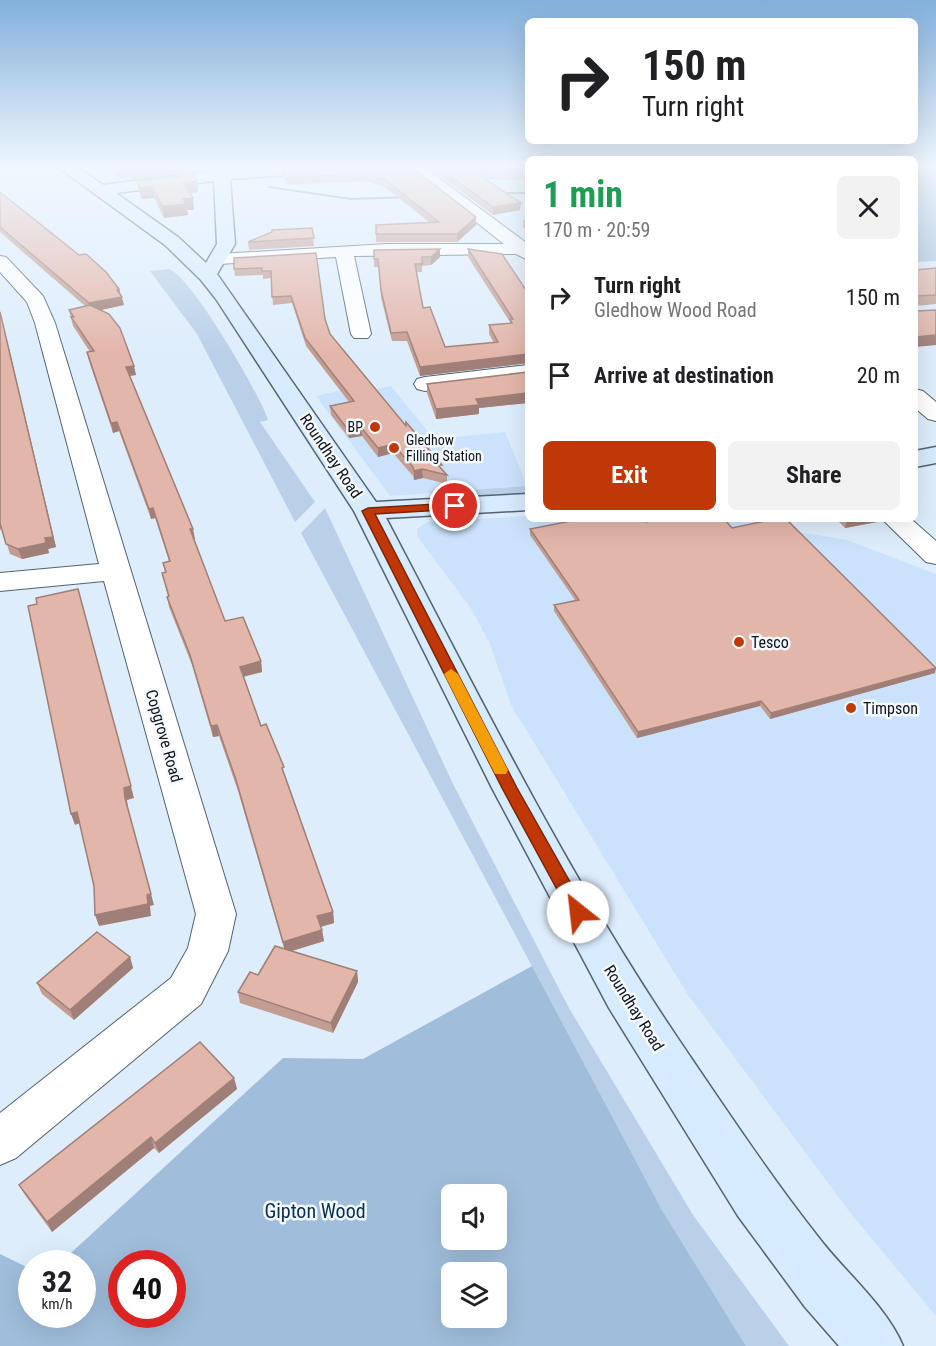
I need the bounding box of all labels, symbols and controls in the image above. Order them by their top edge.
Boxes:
text: 150 m [642,41,747,90]
icon: right [543,42,621,120]
text: Turn right [642,91,744,123]
text: 1 min [543,174,623,216]
button: close [837,176,900,239]
text: 170 m · 20:59 [543,218,650,242]
text: Turn right [594,273,681,298]
icon: right [543,281,576,314]
text: 150 m [846,285,900,310]
text: Gledhow Wood Road [594,298,757,322]
icon: arrive [543,359,576,392]
text: Arrive at destination [594,363,774,388]
text: 20 m [857,363,900,388]
street label: Roundhay Road [296,410,366,502]
place label: BP [348,419,363,435]
marker: BP [368,420,382,434]
place label: Gledhow Filling Station [406,432,482,464]
marker: Gledhow Filling Station [387,441,401,455]
button: Exit [543,441,716,510]
button: Share [728,441,900,510]
pin [429,480,480,531]
icon: arrive [438,489,471,522]
place label: Tesco [751,633,789,652]
marker: Tesco [732,635,746,649]
street label: Copgrove Road [142,687,186,785]
place label: Timpson [863,699,918,718]
marker: Timpson [844,701,858,715]
position arrow [546,880,610,944]
street label: Roundhay Road [600,962,668,1054]
map controls [441,1184,507,1328]
button: sound [441,1184,507,1250]
park label: Gipton Wood [264,1199,366,1223]
speed limit sign: 40 [108,1250,186,1328]
button: layers [441,1262,507,1328]
text: 32 [42,1264,72,1299]
text: km/h [42,1295,72,1313]

